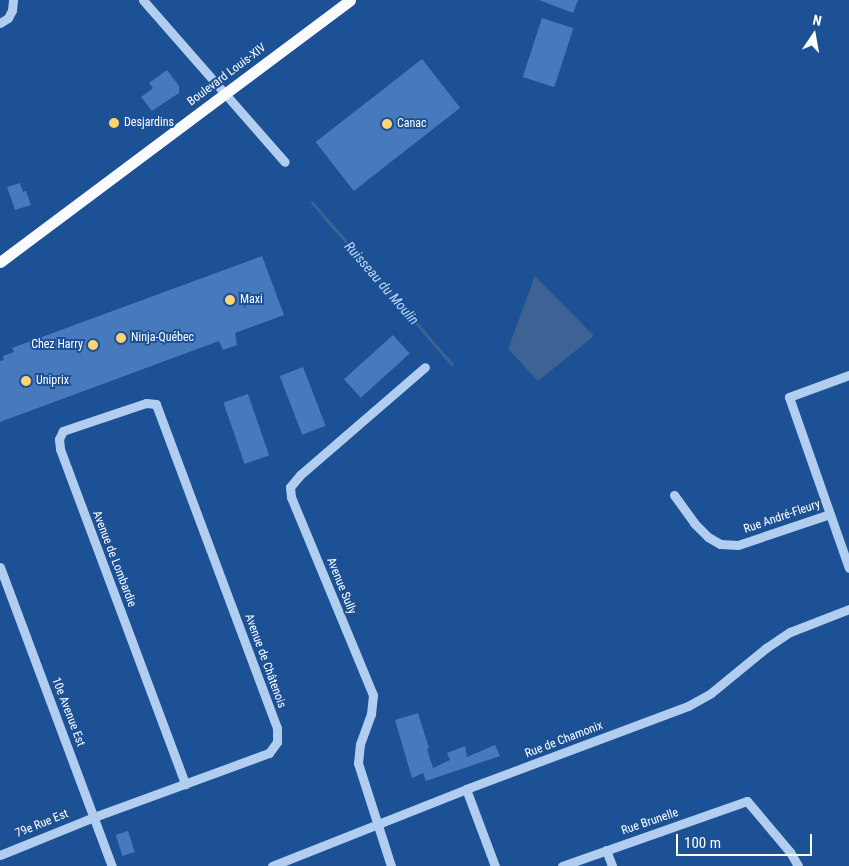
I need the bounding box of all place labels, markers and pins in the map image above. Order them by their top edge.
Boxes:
place label: Desjardins [124,116,174,130]
marker: Desjardins [108,117,120,129]
place label: Canac [397,117,427,131]
marker: Canac [381,118,393,130]
place label: Maxi [240,293,263,307]
marker: Maxi [224,294,236,306]
place label: Ninja-Québec [131,331,194,345]
marker: Ninja-Québec [115,332,127,344]
place label: Chez Harry [31,338,83,352]
marker: Chez Harry [87,339,99,351]
place label: Uniprix [36,374,69,388]
marker: Uniprix [20,375,32,387]

